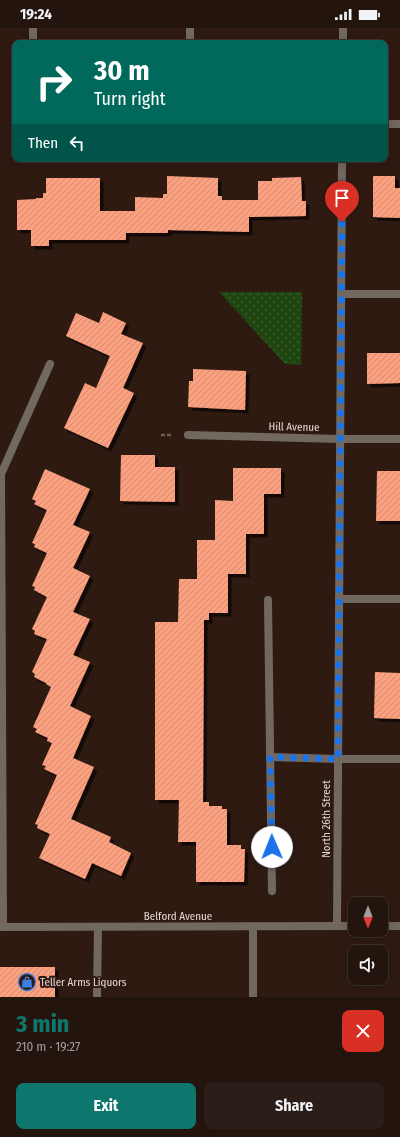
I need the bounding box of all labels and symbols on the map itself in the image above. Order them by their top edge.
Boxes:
pin [325,181,359,222]
street label: Hill Avenue [268,420,320,434]
street label: North 26th Street [320,780,333,858]
position arrow [251,826,293,868]
north arrow [348,897,388,937]
street label: Belford Avenue [144,910,212,923]
shop icon: Teller Arms Liquors [17,972,37,992]
place label: Teller Arms Liquors [40,976,127,989]

